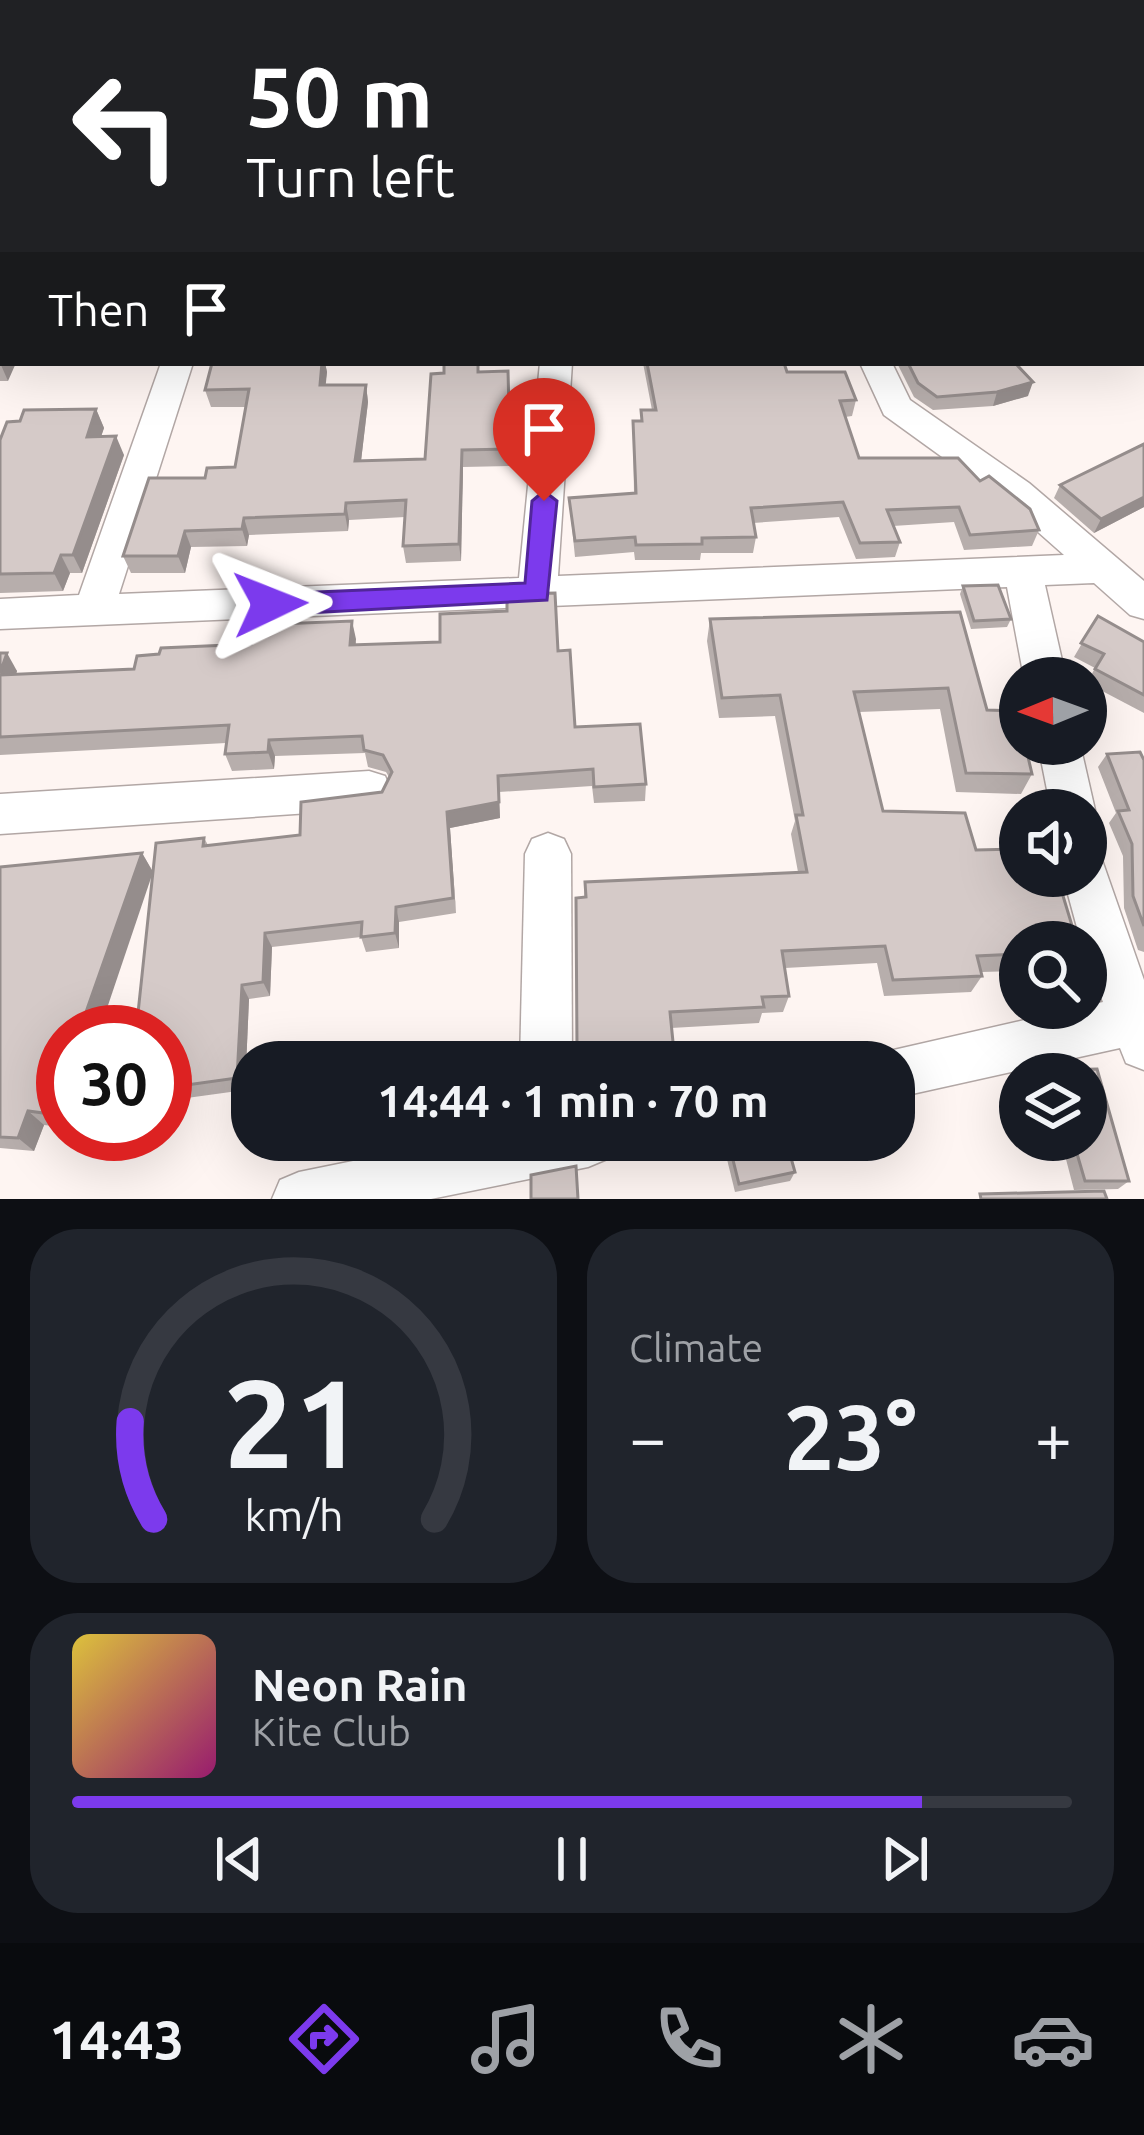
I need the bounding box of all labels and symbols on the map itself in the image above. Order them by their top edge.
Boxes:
pin [493,378,595,501]
position arrow [207,541,333,667]
north arrow [999,657,1107,765]
speed limit sign: 30 [36,1005,192,1161]

